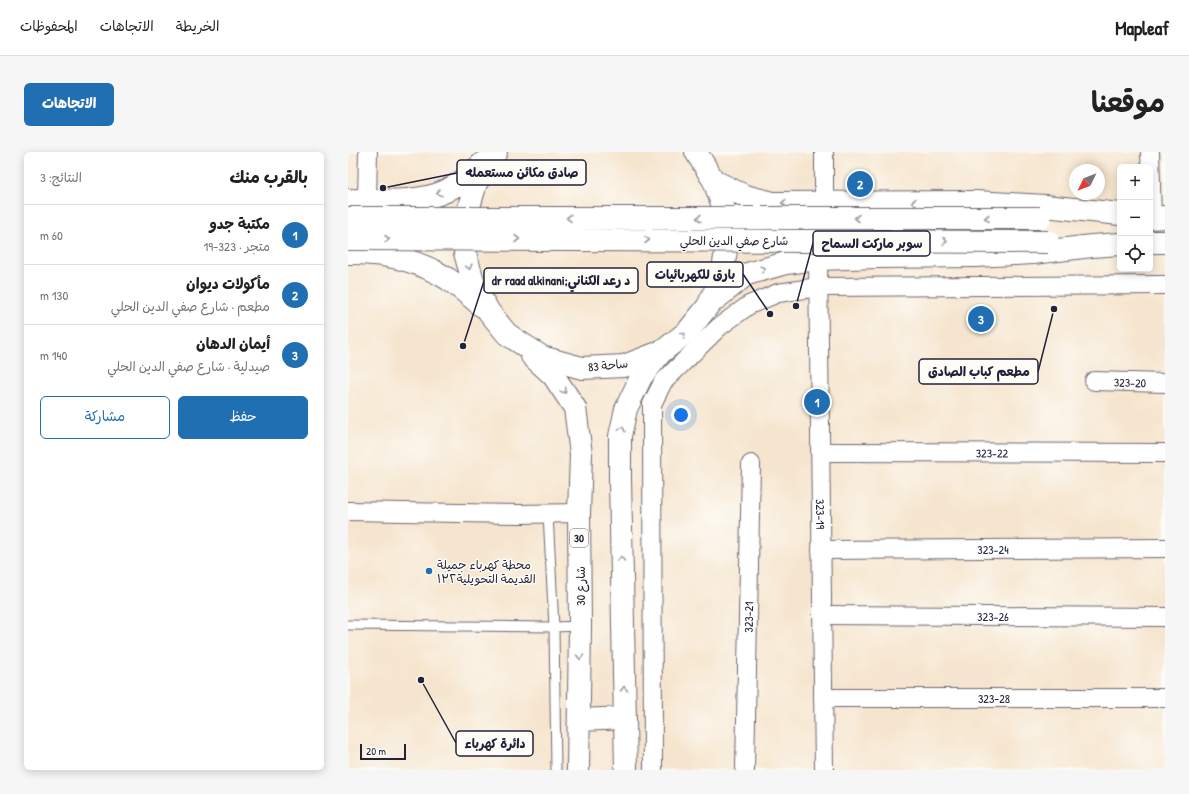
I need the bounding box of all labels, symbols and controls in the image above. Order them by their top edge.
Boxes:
text: Mapleaf [1115,15,1169,41]
text: المحفوظات [20,16,78,35]
text: الاتجاهات [100,16,154,35]
text: الخريطة [176,16,219,35]
button: الاتجاهات [24,83,114,126]
text: موقعنا [1091,83,1165,121]
callout: صادق مكائن مستعمله [457,160,586,185]
text: صادق مكائن مستعمله [465,163,579,181]
north arrow [1069,164,1105,200]
map controls [1117,164,1153,272]
button: + [1117,164,1153,200]
text: بالقرب منك [230,165,308,188]
text: النتائج: 3 [40,168,82,186]
pin: 2 [847,169,873,199]
one-way arrow [436,189,443,197]
one-way arrow [911,198,917,206]
one-way arrow [781,199,787,207]
button: − [1117,200,1153,236]
text: مكتبة جدو [209,213,270,234]
one-way arrow [566,214,572,222]
one-way arrow [696,214,702,222]
one-way arrow [854,214,860,222]
one-way arrow [984,214,990,222]
text: 60 m [40,226,63,244]
text: 1 [293,226,297,244]
callout: سوبر ماركت السماح [813,231,930,256]
street label: شارع صفي الدين الحلي [680,232,788,252]
text: سوبر ماركت السماح [821,234,923,252]
one-way arrow [384,235,390,243]
one-way arrow [514,235,520,243]
one-way arrow [644,236,650,244]
button: locate [1117,236,1153,272]
text: متجر · 323-19 [203,237,270,255]
one-way arrow [942,237,948,245]
callout: بارق للكهربائيات [647,262,743,287]
one-way arrow [464,263,473,270]
text: بارق للكهربائيات [655,265,735,283]
one-way arrow [760,265,767,274]
callout: dr raad alkinani;د رعد الكناني [484,268,638,293]
text: dr raad alkinani;د رعد الكناني [492,271,630,293]
text: مأكولات ديوان [186,273,270,294]
text: 130 m [40,286,68,304]
text: 2 [292,286,298,304]
text: مطعم · شارع صفي الدين الحلي [111,297,270,315]
pin: 3 [968,304,994,334]
one-way arrow [679,332,686,339]
text: أيمان الدهان [196,333,270,354]
text: 140 m [40,346,67,364]
text: 3 [292,346,298,364]
street label: ساحة 83 [587,354,629,376]
text: صيدلية · شارع صفي الدين الحلي [107,357,270,375]
callout: مطعم كباب الصادق [919,359,1038,384]
text: مطعم كباب الصادق [928,362,1030,382]
street label: 323-20 [1114,373,1146,391]
one-way arrow [559,387,567,394]
pin: 1 [804,387,830,417]
button: مشاركة [40,396,170,439]
button: حفظ [178,396,308,439]
your location [671,405,691,425]
one-way arrow [617,426,625,432]
street label: 323-22 [976,444,1009,461]
street label: 323-19 [812,499,830,530]
road number: 30 [570,529,588,547]
street label: 323-24 [977,540,1009,558]
place label: محطة كهرباء جميلة القديمة التحويلية١٣٢ [437,556,536,587]
one-way arrow [617,556,626,562]
marker: محطة كهرباء جميلة القديمة التحويلية١٣٢ [424,566,434,576]
street label: شارع 30 [572,566,590,606]
street label: 323-21 [739,601,757,633]
street label: 323-26 [977,607,1009,625]
one-way arrow [576,654,584,660]
one-way arrow [620,686,629,692]
street label: 323-28 [978,690,1010,707]
callout: دائرة كهرباء [456,731,533,756]
text: دائرة كهرباء [464,734,526,752]
scale bar [360,742,406,761]
text: 20 m [366,744,386,758]

